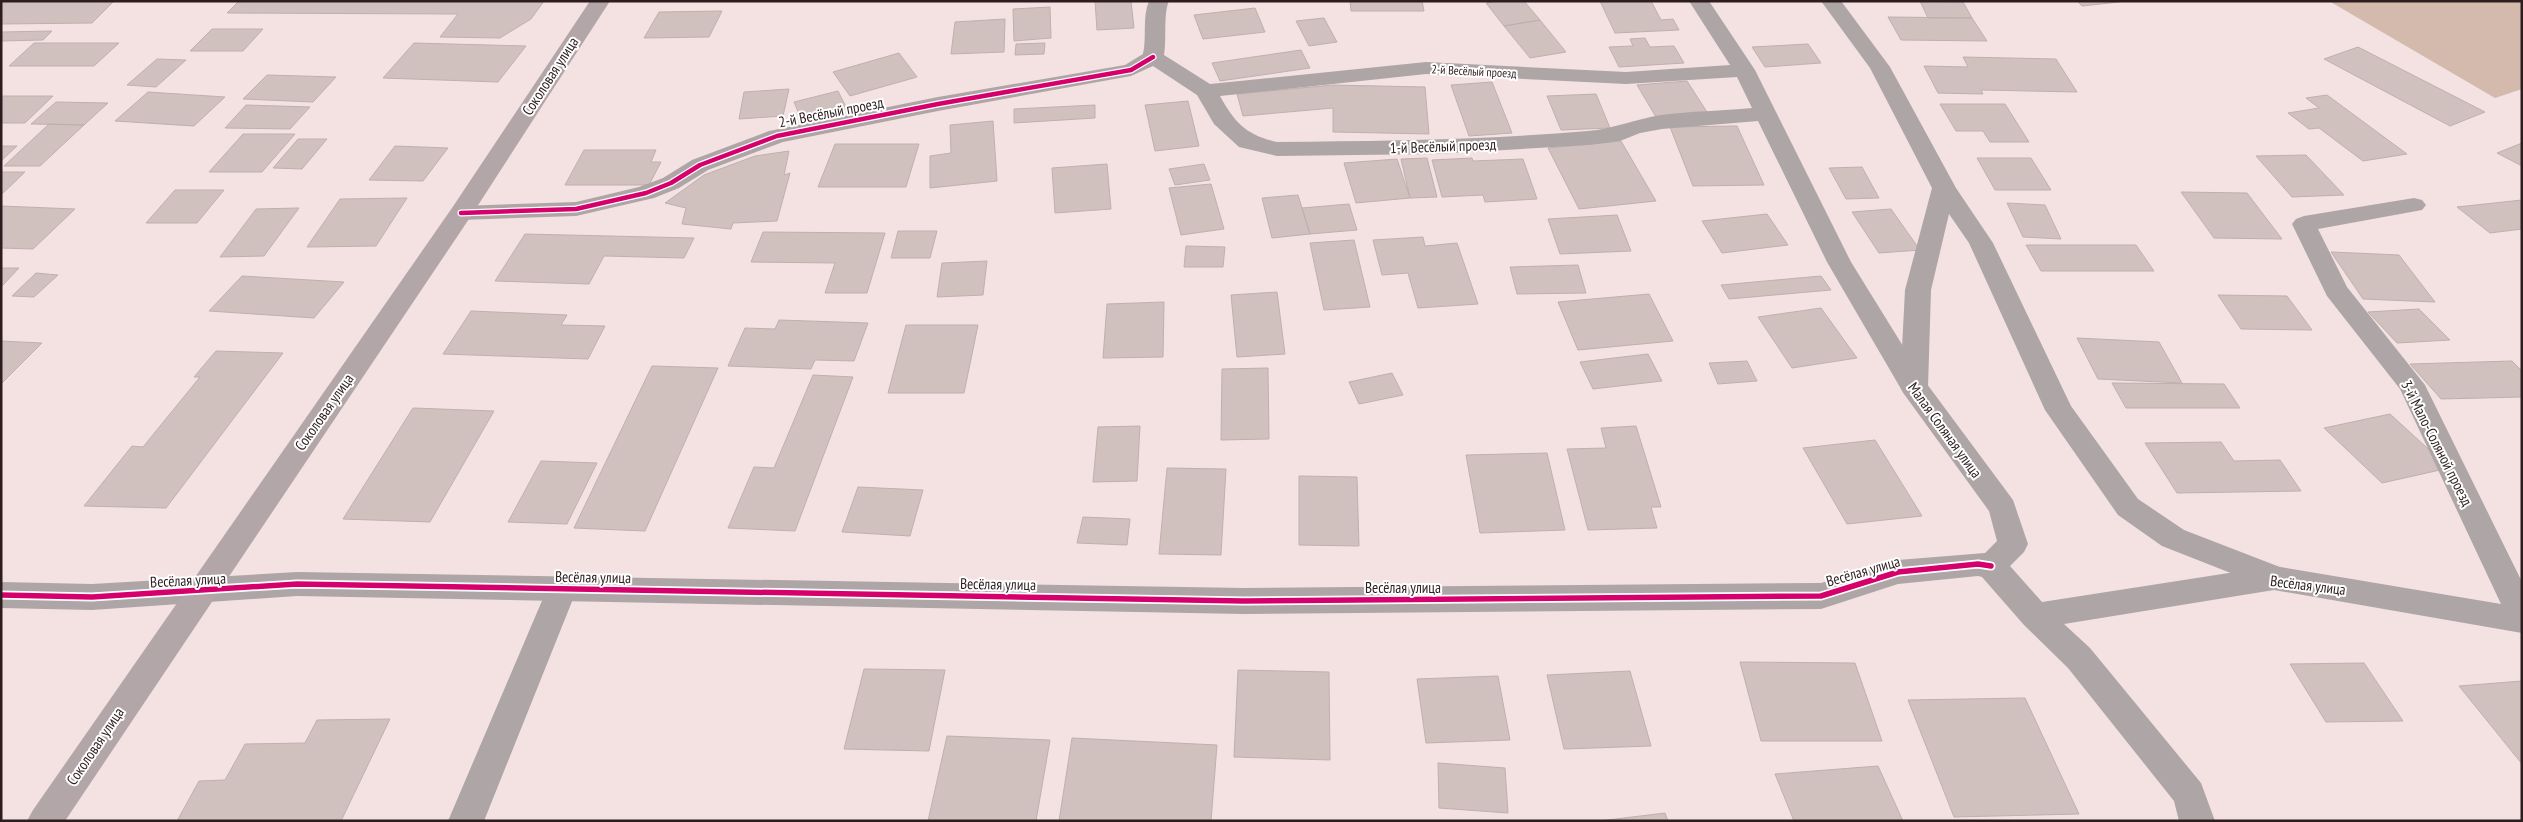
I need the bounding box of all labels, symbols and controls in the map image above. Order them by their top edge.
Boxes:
street label: Соколовая улица [518,33,582,119]
street label: 2-й Весёлый проезд [1431,61,1518,81]
street label: 2-й Весёлый проезд [777,92,885,131]
street label: 1-й Весёлый проезд [1389,135,1497,157]
street label: Соколовая улица [291,370,357,454]
street label: 3-й Мало-Соляной проезд [2397,377,2477,509]
street label: Малая Соляная улица [1904,378,1986,482]
street label: Весёлая улица [1824,551,1902,591]
street label: Весёлая улица [555,567,631,587]
street label: Весёлая улица [150,569,226,591]
street label: Весёлая улица [2269,571,2347,599]
street label: Весёлая улица [960,574,1036,594]
street label: Весёлая улица [1365,578,1441,597]
street label: Соколовая улица [62,704,128,788]

